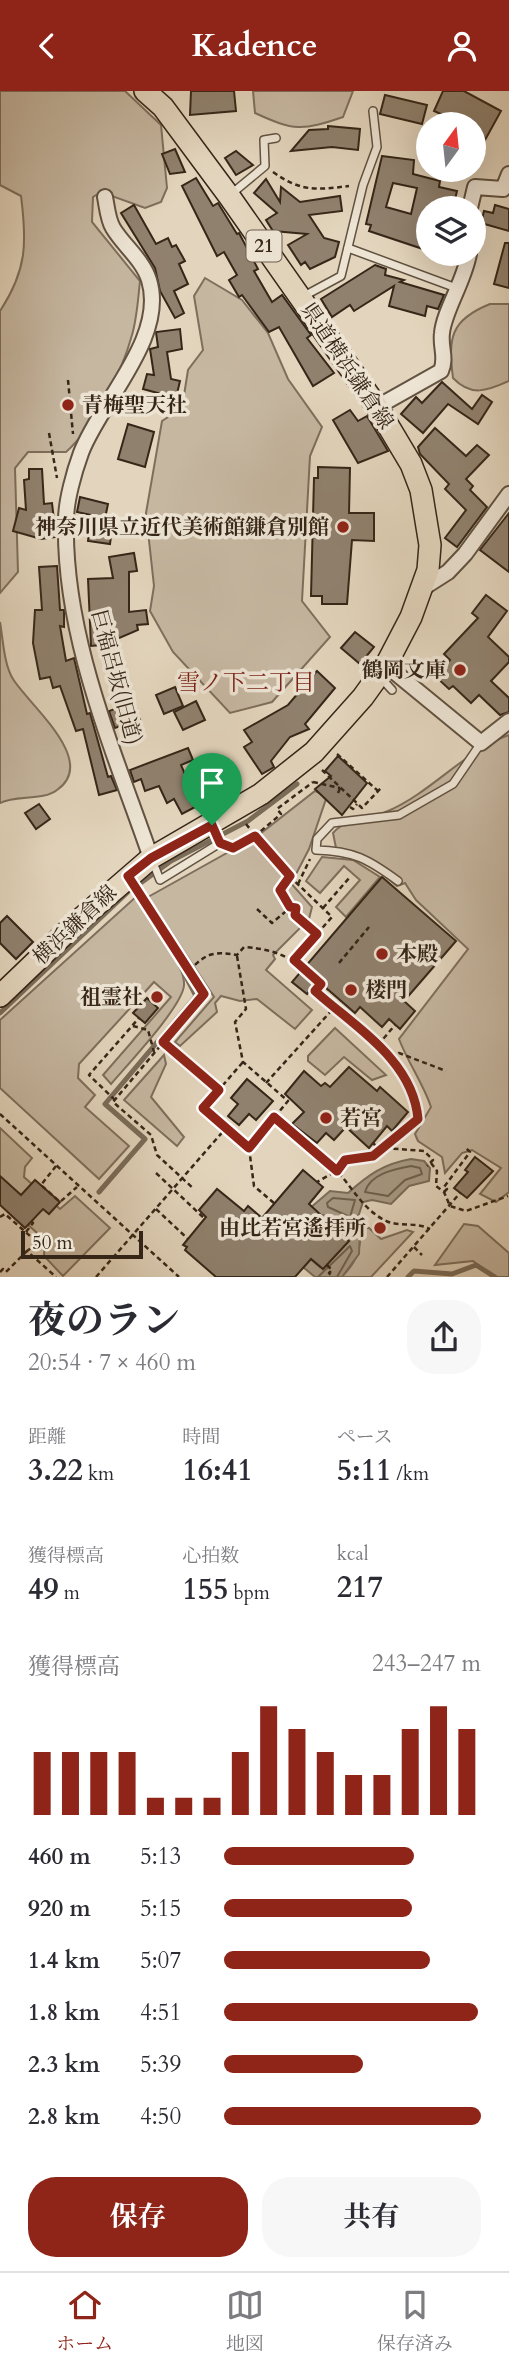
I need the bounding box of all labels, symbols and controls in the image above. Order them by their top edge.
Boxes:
text: Kadence [191,24,318,68]
icon: back [28,27,66,65]
icon: person [443,27,481,65]
north arrow [416,112,486,182]
map controls [416,112,486,266]
button: layers [416,196,486,266]
road number: 21 [246,231,282,261]
street label: 県道横浜鎌倉線 [294,297,400,435]
place label: 青梅聖天社 [82,391,187,420]
marker: 青梅聖天社 [60,397,76,413]
place label: 神奈川県立近代美術館鎌倉別館 [35,513,329,542]
marker: 神奈川県立近代美術館鎌倉別館 [335,519,351,535]
street label: 巨福呂坂(旧道) [84,606,148,748]
place label: 鶴岡文庫 [362,656,446,685]
marker: 鶴岡文庫 [452,662,468,678]
district label: 雪ノ下二丁目 [177,667,315,698]
pin [182,753,242,825]
icon: arrive [193,764,231,802]
street label: 横浜鎌倉線 [27,879,123,971]
place label: 本殿 [396,940,438,969]
marker: 本殿 [374,946,390,962]
place label: 楼門 [365,976,407,1005]
marker: 楼門 [343,982,359,998]
place label: 祖霊社 [80,983,143,1012]
marker: 祖霊社 [149,989,165,1005]
place label: 若宮 [340,1104,382,1133]
marker: 若宮 [318,1110,334,1126]
place label: 由比若宮遙拝所 [219,1214,366,1243]
marker: 由比若宮遙拝所 [372,1220,388,1236]
scale bar [21,1228,144,1260]
text: 50 m [32,1230,73,1256]
text: 夜のラン [28,1295,180,1347]
button: share [407,1300,481,1374]
text: 20:54 · 7 × 460 m [28,1347,196,1378]
text: 距離 [28,1424,66,1450]
text: 時間 [182,1424,220,1450]
text: ペース [337,1424,393,1450]
text: 3.22 [28,1450,83,1491]
text: 16:41 [182,1450,253,1491]
text: 5:11 [337,1450,391,1491]
text: km [83,1461,114,1487]
text: /km [391,1461,429,1487]
text: kcal [337,1541,369,1567]
text: 獲得標高 [28,1543,104,1569]
text: 心拍数 [182,1543,239,1569]
text: 217 [337,1567,383,1608]
text: 49 [28,1569,59,1610]
text: 155 [182,1569,228,1610]
text: m [59,1580,80,1606]
text: bpm [228,1580,270,1606]
text: 243–247 m [372,1648,481,1679]
text: 獲得標高 [28,1651,120,1682]
text: 460 m [28,1841,91,1872]
text: 5:13 [140,1841,181,1872]
text: 920 m [28,1893,91,1924]
text: 5:15 [140,1893,181,1924]
text: 1.4 km [28,1945,100,1976]
text: 5:07 [140,1945,181,1976]
text: 1.8 km [28,1997,100,2028]
text: 4:51 [140,1997,181,2028]
text: 2.3 km [28,2049,100,2080]
text: 5:39 [140,2049,181,2080]
text: 2.8 km [28,2101,100,2132]
text: 4:50 [140,2101,181,2132]
button: 保存 [28,2177,248,2257]
button: 共有 [262,2177,481,2257]
tab: ホーム [56,2286,113,2357]
tab: 地図 [226,2286,264,2357]
tab: 保存済み [377,2286,453,2357]

